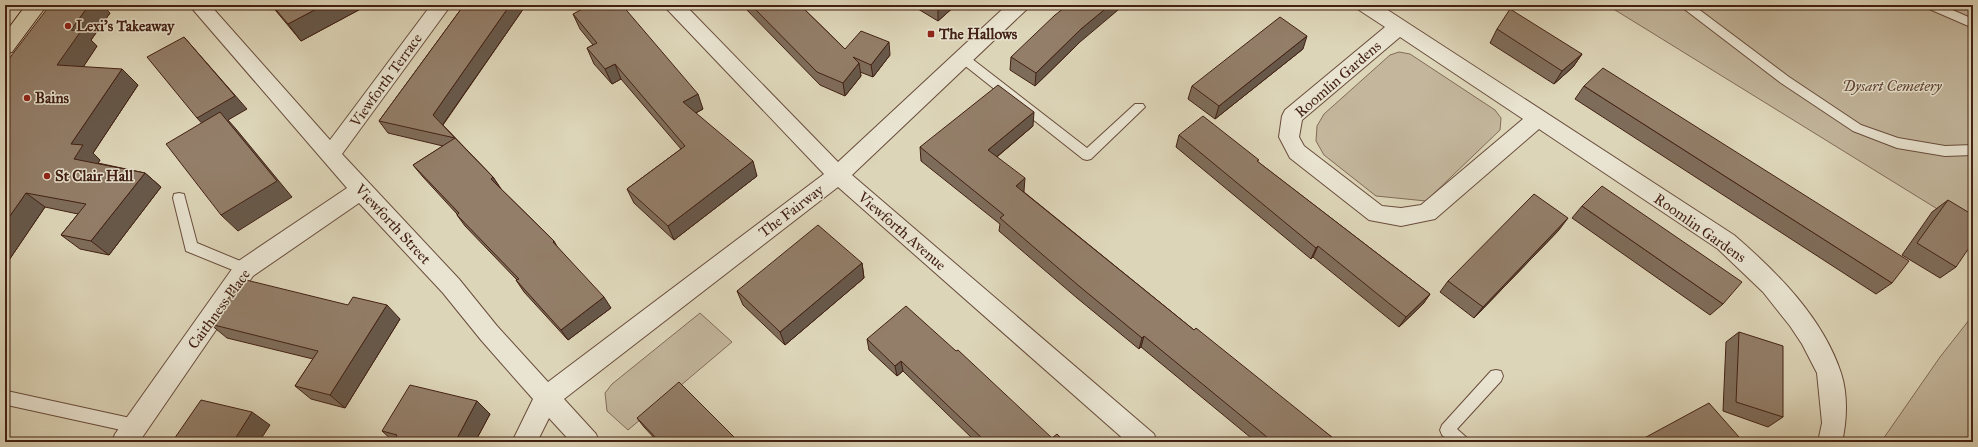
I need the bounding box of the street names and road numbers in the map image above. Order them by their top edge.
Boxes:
street label: Viewforth Terrace [345,30,426,131]
street label: Roomlin Gardens [1291,37,1385,121]
street label: Viewforth Street [351,180,435,268]
street label: The Fairway [755,180,828,241]
street label: Viewforth Avenue [854,187,950,274]
street label: Roomlin Gardens [1651,190,1749,266]
street label: Caithness Place [184,266,254,352]

